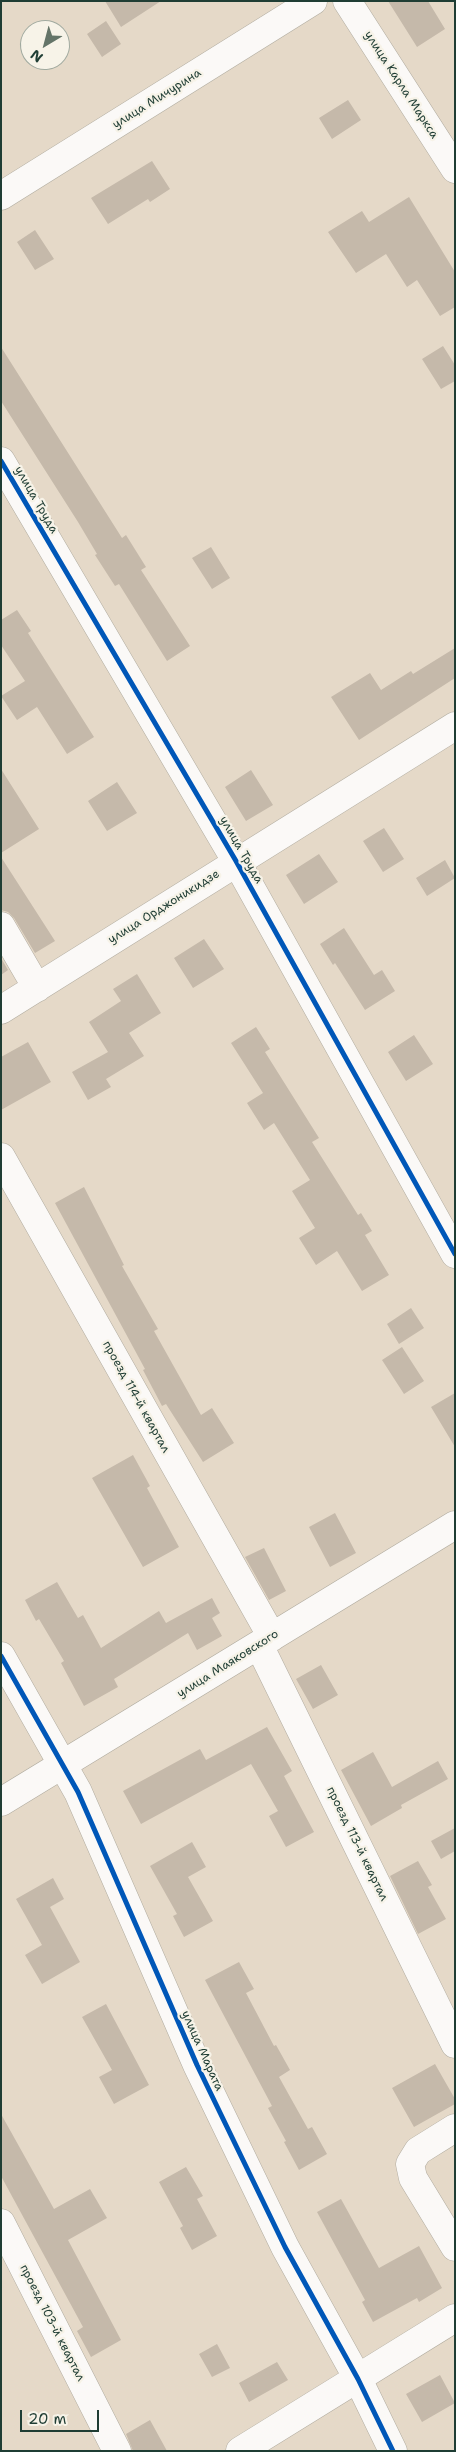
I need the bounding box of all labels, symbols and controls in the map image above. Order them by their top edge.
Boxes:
north arrow [20,20,70,70]
street label: улица Карла Маркса [361,28,441,142]
text: N [27,46,46,67]
street label: улица Мичурина [110,66,204,132]
street label: улица Труда [11,464,61,536]
street label: улица Труда [216,814,266,886]
street label: улица Орджоникидзе [106,867,222,947]
street label: проезд 114-й квартал [99,1338,173,1456]
street label: улица Маяковского [175,1627,281,1701]
street label: проезд 113-й квартал [323,1784,391,1904]
street label: улица Марата [178,2009,226,2093]
street label: проезд 103-й квартал [16,2262,88,2384]
scale bar [22,2400,101,2432]
text: 20 m [28,2409,67,2429]

